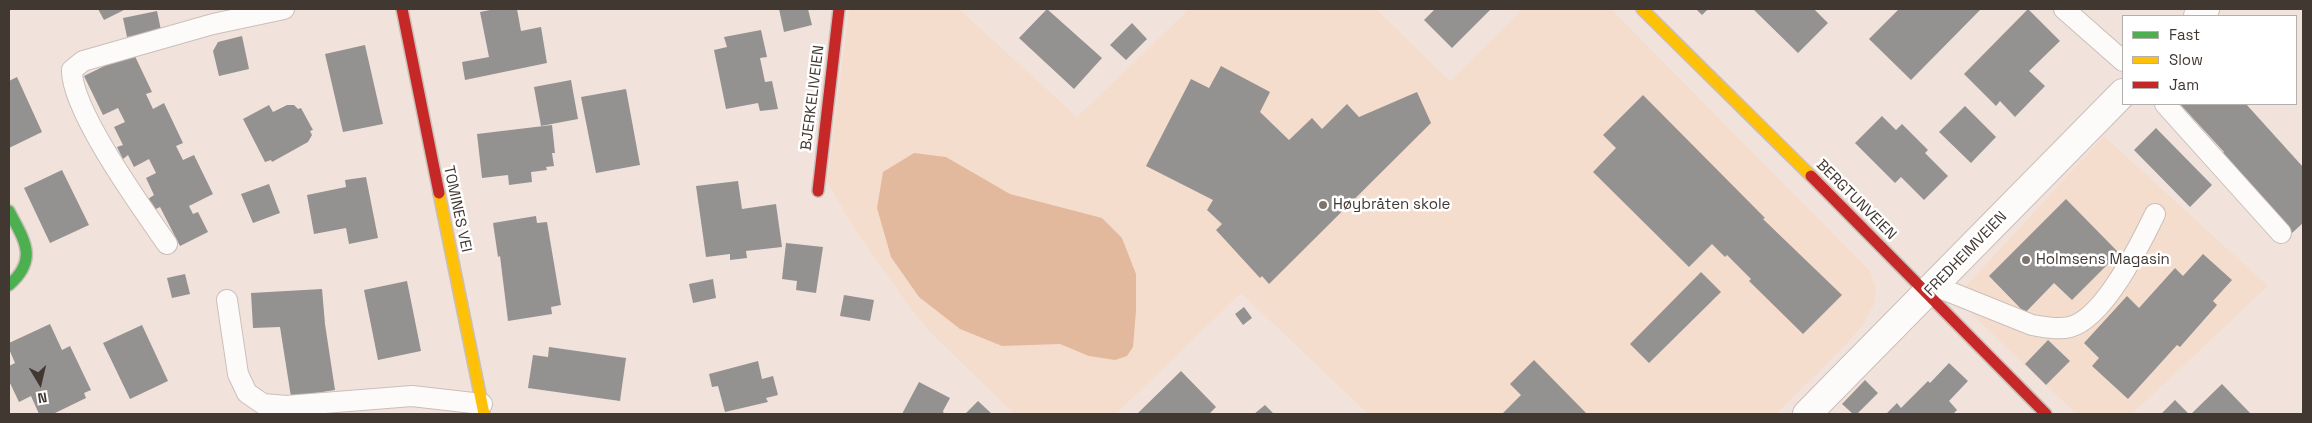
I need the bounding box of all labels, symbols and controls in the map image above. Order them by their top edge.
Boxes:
legend [2122,15,2297,105]
text: Fast [2169,25,2200,44]
street label: BJERKELIVEIEN [798,44,828,152]
text: Slow [2169,50,2203,69]
text: Jam [2169,75,2199,94]
street label: BERGTUNVEIEN [1812,156,1900,244]
street label: TOMINES VEI [439,164,475,254]
place label: Høybråten skole [1333,196,1450,214]
marker: Høybråten skole [1317,199,1329,211]
street label: FREDHEIMVEIEN [1921,208,2011,300]
place label: Holmsens Magasin [2036,251,2170,269]
marker: Holmsens Magasin [2020,254,2032,266]
north arrow [15,358,65,408]
text: N [36,388,48,407]

